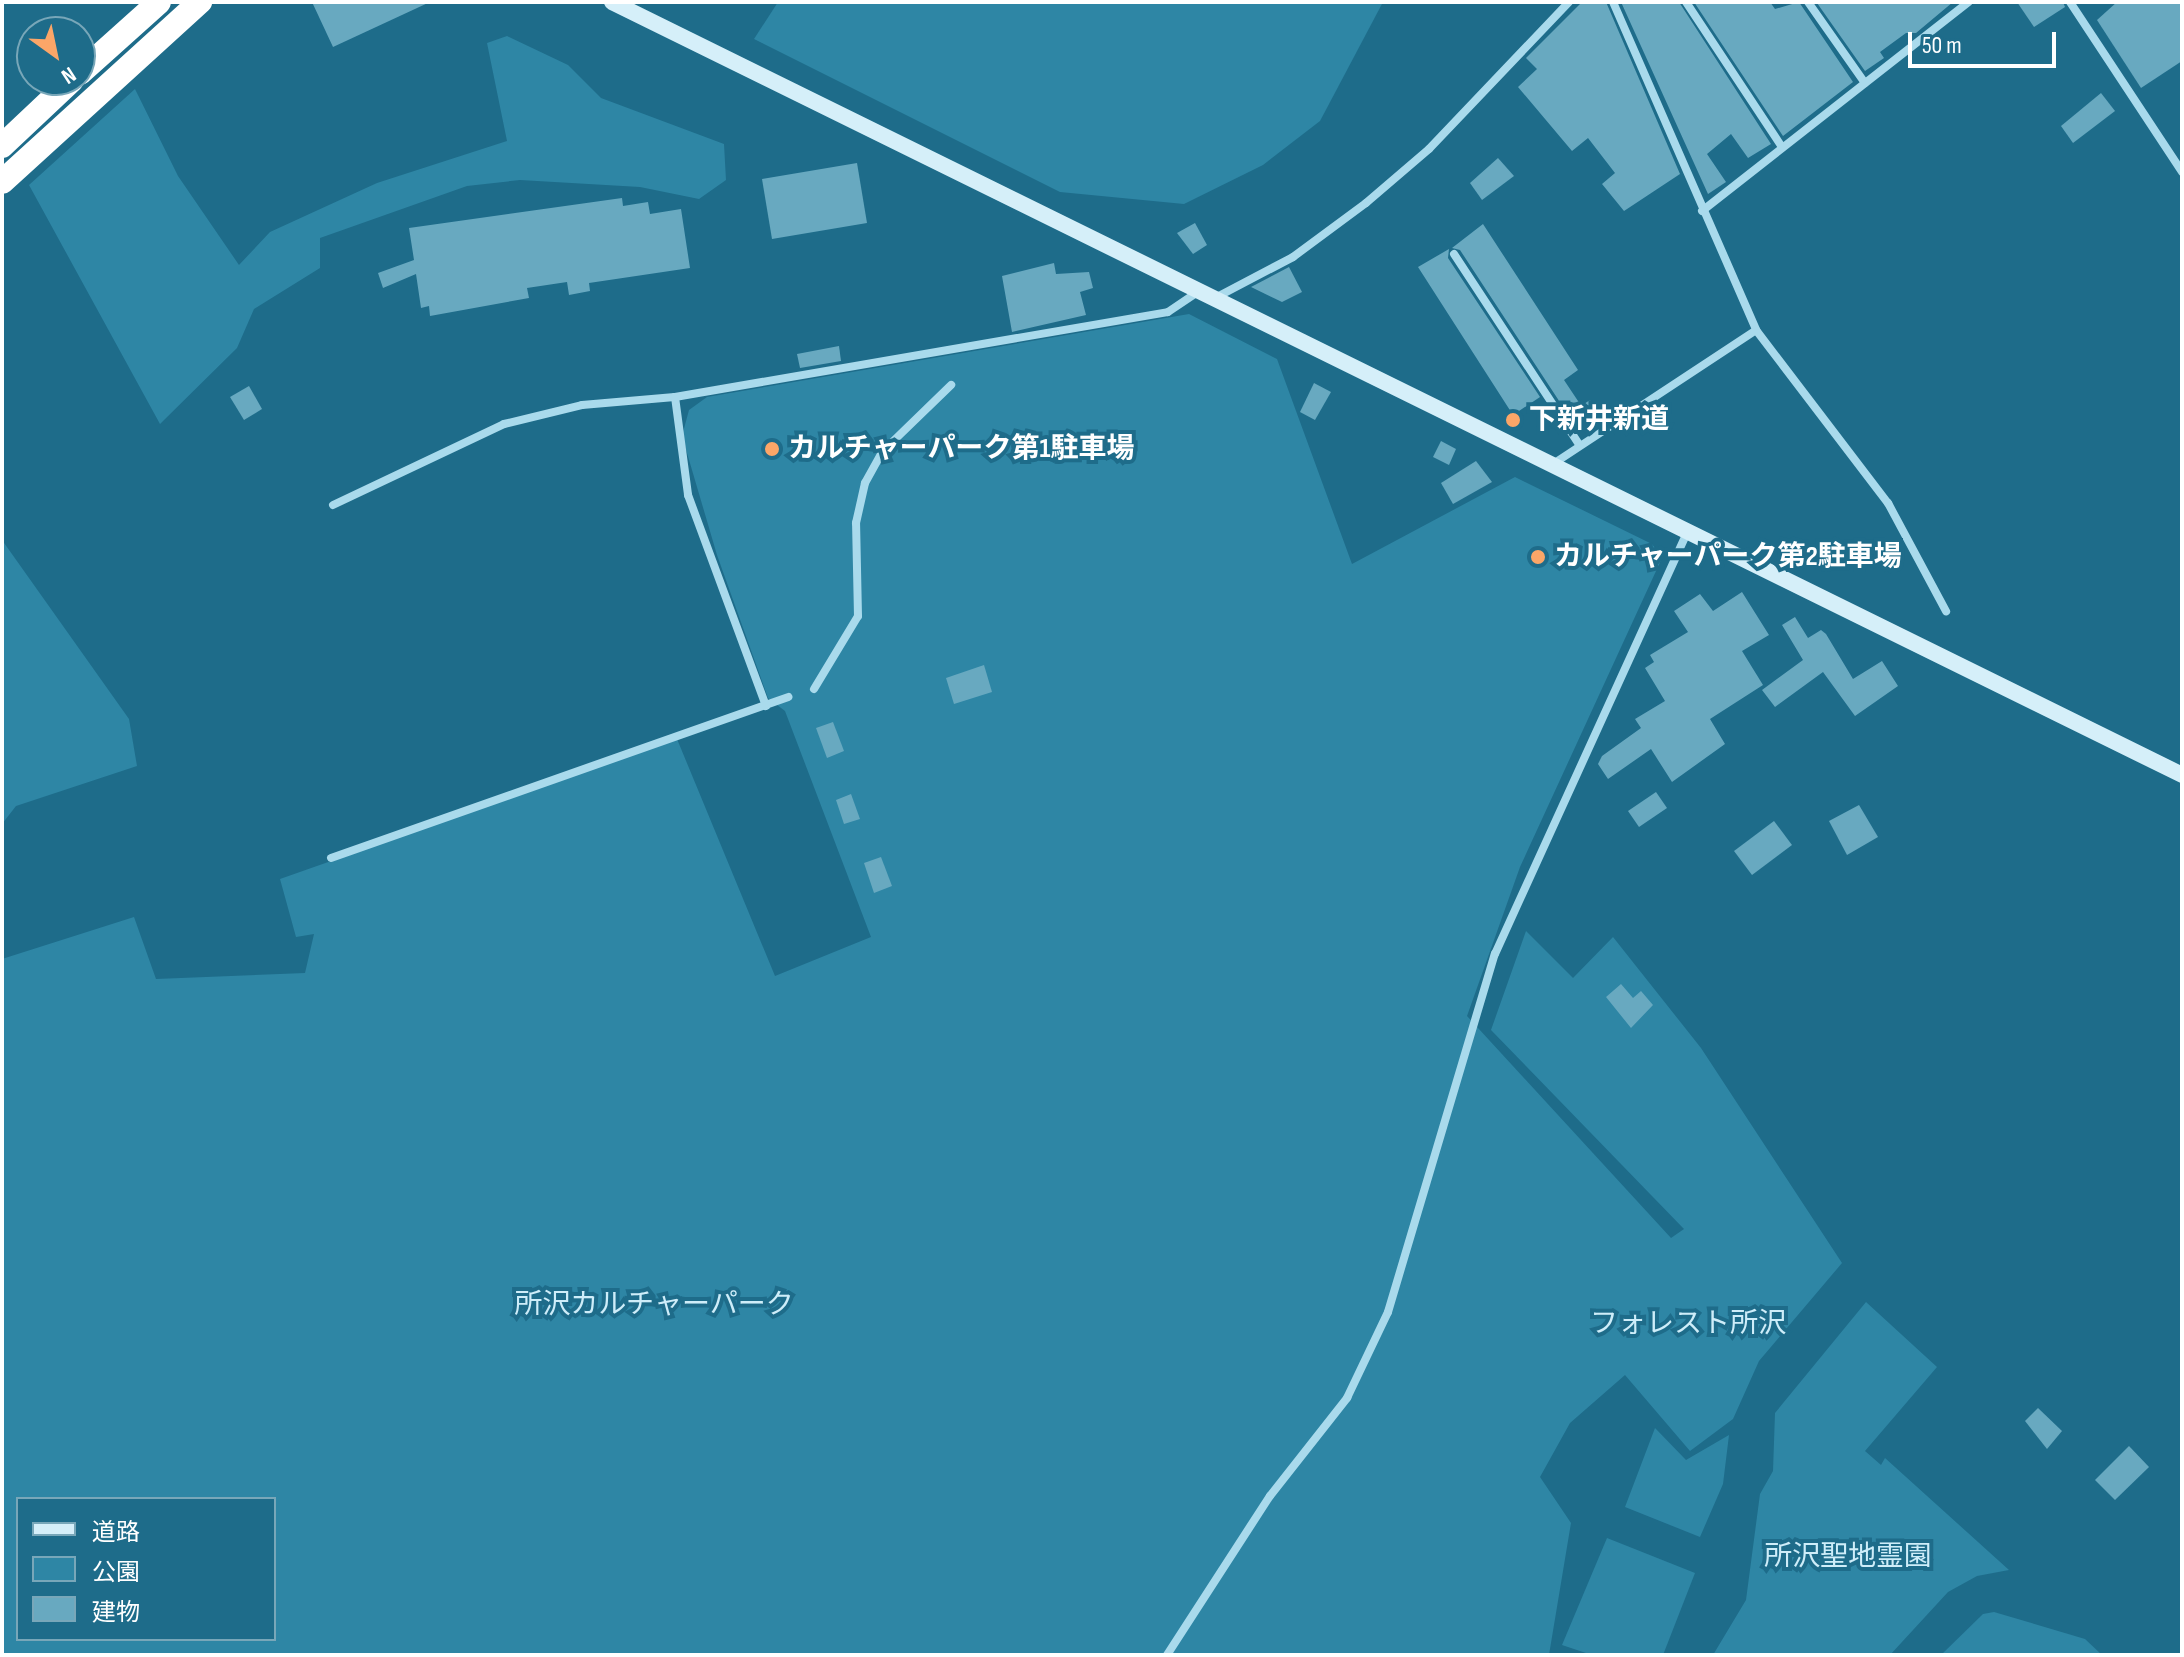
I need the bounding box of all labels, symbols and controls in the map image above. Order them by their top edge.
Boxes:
north arrow [16,16,96,96]
scale bar [1912,16,2060,66]
text: 50 m [1922,31,1962,60]
text: N [56,60,81,89]
place label: 下新井新道 [1529,403,1669,437]
marker: 下新井新道 [1504,411,1522,429]
place label: カルチャーパーク第1駐車場 [788,432,1135,466]
marker: カルチャーパーク第1駐車場 [763,440,781,458]
place label: カルチャーパーク第2駐車場 [1554,540,1902,574]
marker: カルチャーパーク第2駐車場 [1529,548,1547,566]
park label: 所沢カルチャーパーク [514,1288,794,1322]
park label: フォレスト所沢 [1590,1307,1786,1341]
legend [16,1497,276,1641]
text: 道路 [92,1518,140,1547]
park label: 所沢聖地霊園 [1764,1540,1932,1574]
text: 公園 [92,1558,140,1587]
text: 建物 [92,1598,140,1627]

